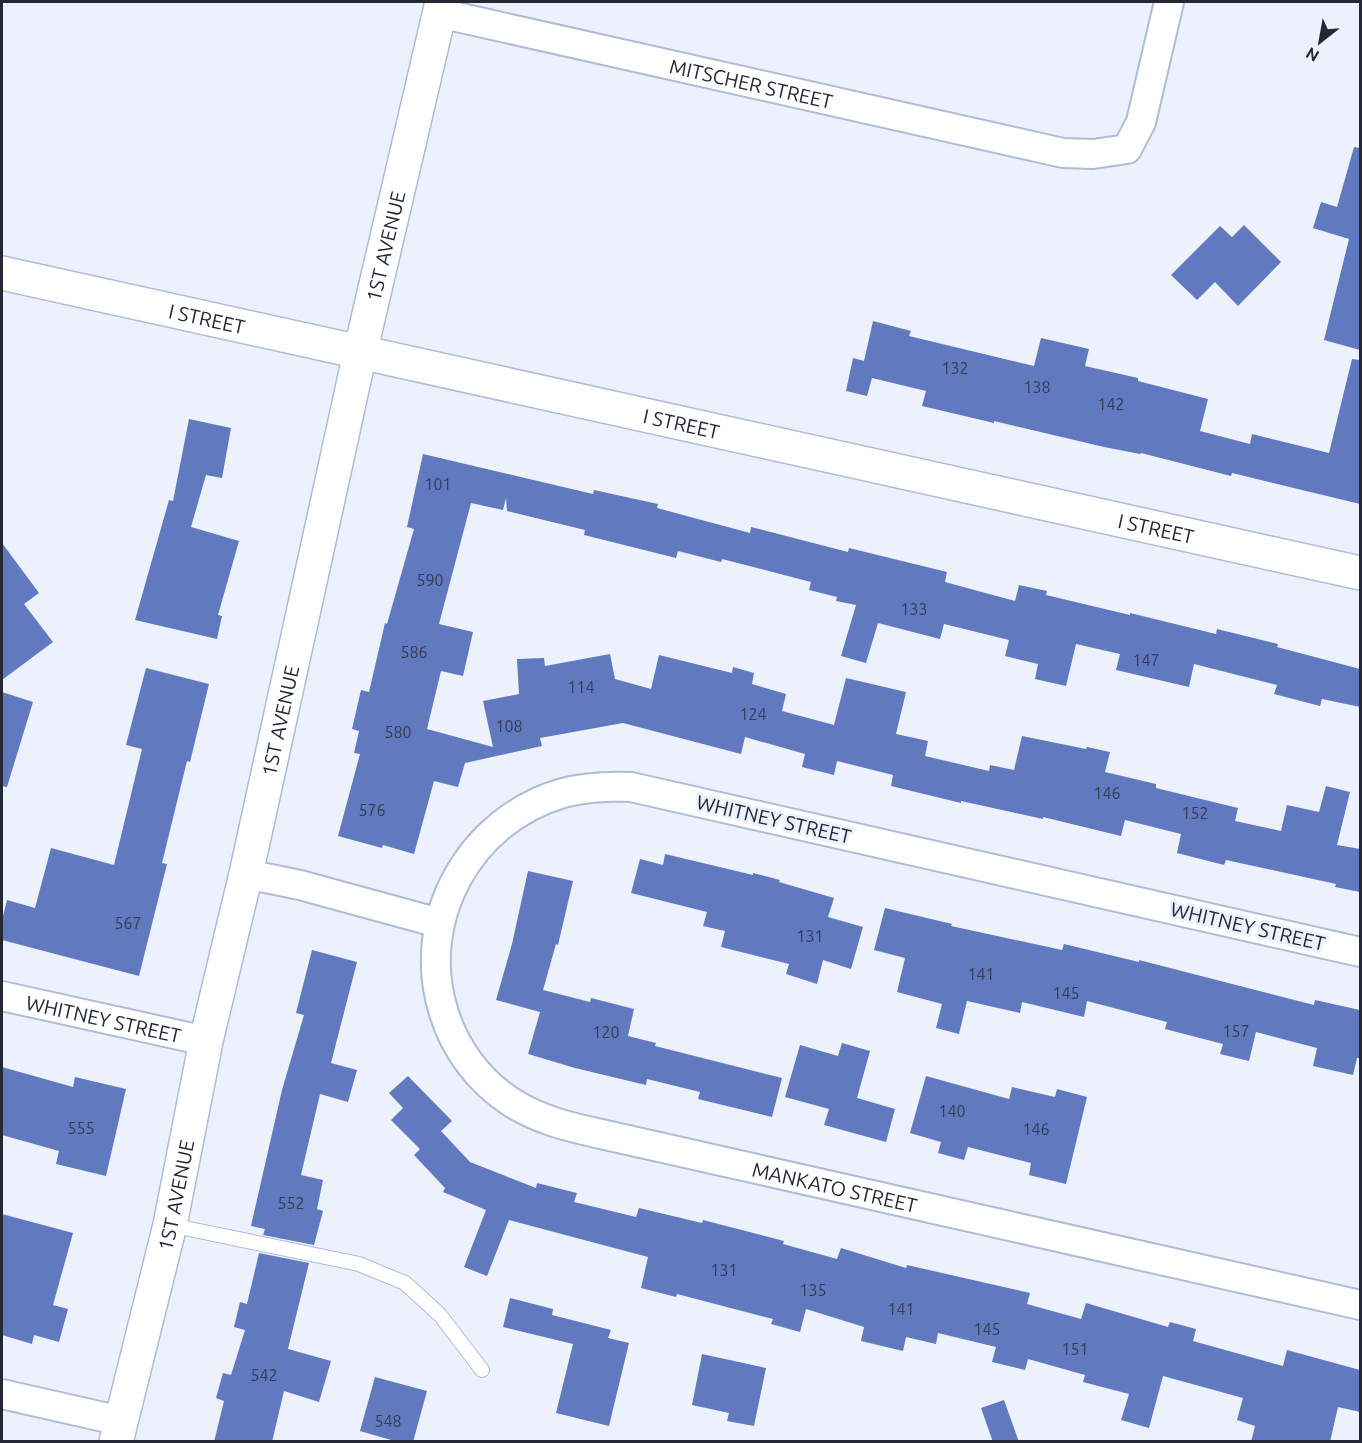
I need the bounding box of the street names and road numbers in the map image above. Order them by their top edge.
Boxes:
street label: MITSCHER STREET [668,54,835,112]
street label: 1ST AVENUE [361,189,409,303]
street label: I STREET [167,299,247,338]
street label: I STREET [641,404,722,443]
street label: I STREET [1116,508,1196,548]
street label: 1ST AVENUE [256,663,303,778]
street label: WHITNEY STREET [694,790,854,848]
street label: WHITNEY STREET [1168,897,1328,955]
street label: WHITNEY STREET [24,990,183,1047]
street label: 1ST AVENUE [153,1138,198,1253]
street label: MANKATO STREET [750,1157,919,1216]

